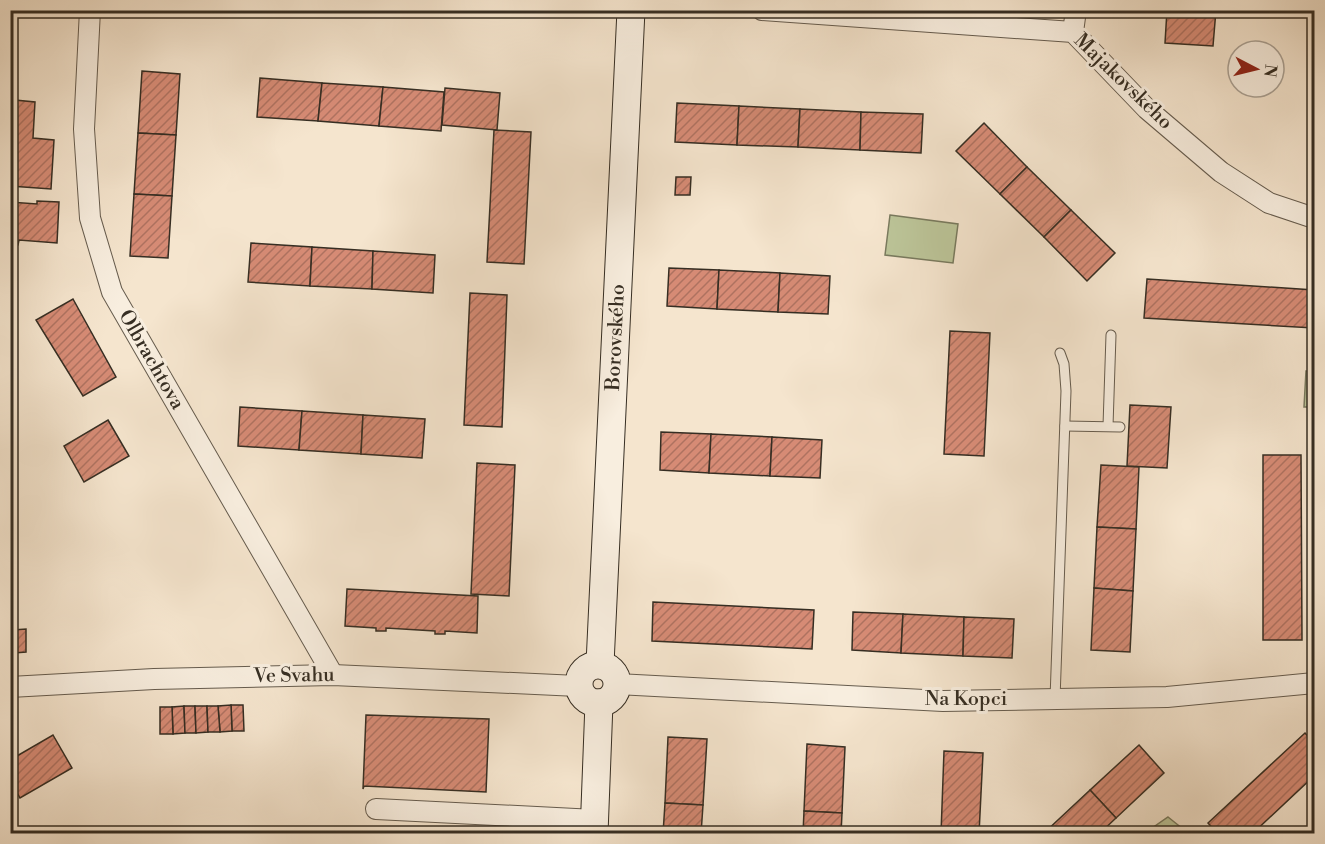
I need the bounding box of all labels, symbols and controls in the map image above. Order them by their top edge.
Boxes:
street label: Majakovského [1068,29,1178,135]
north arrow [1226,39,1286,99]
text: N [1259,63,1281,79]
street label: Borovského [600,283,630,392]
street label: Olbrachtova [112,306,190,415]
street label: Ve Svahu [252,663,335,689]
street label: Na Kopci [925,687,1008,712]

